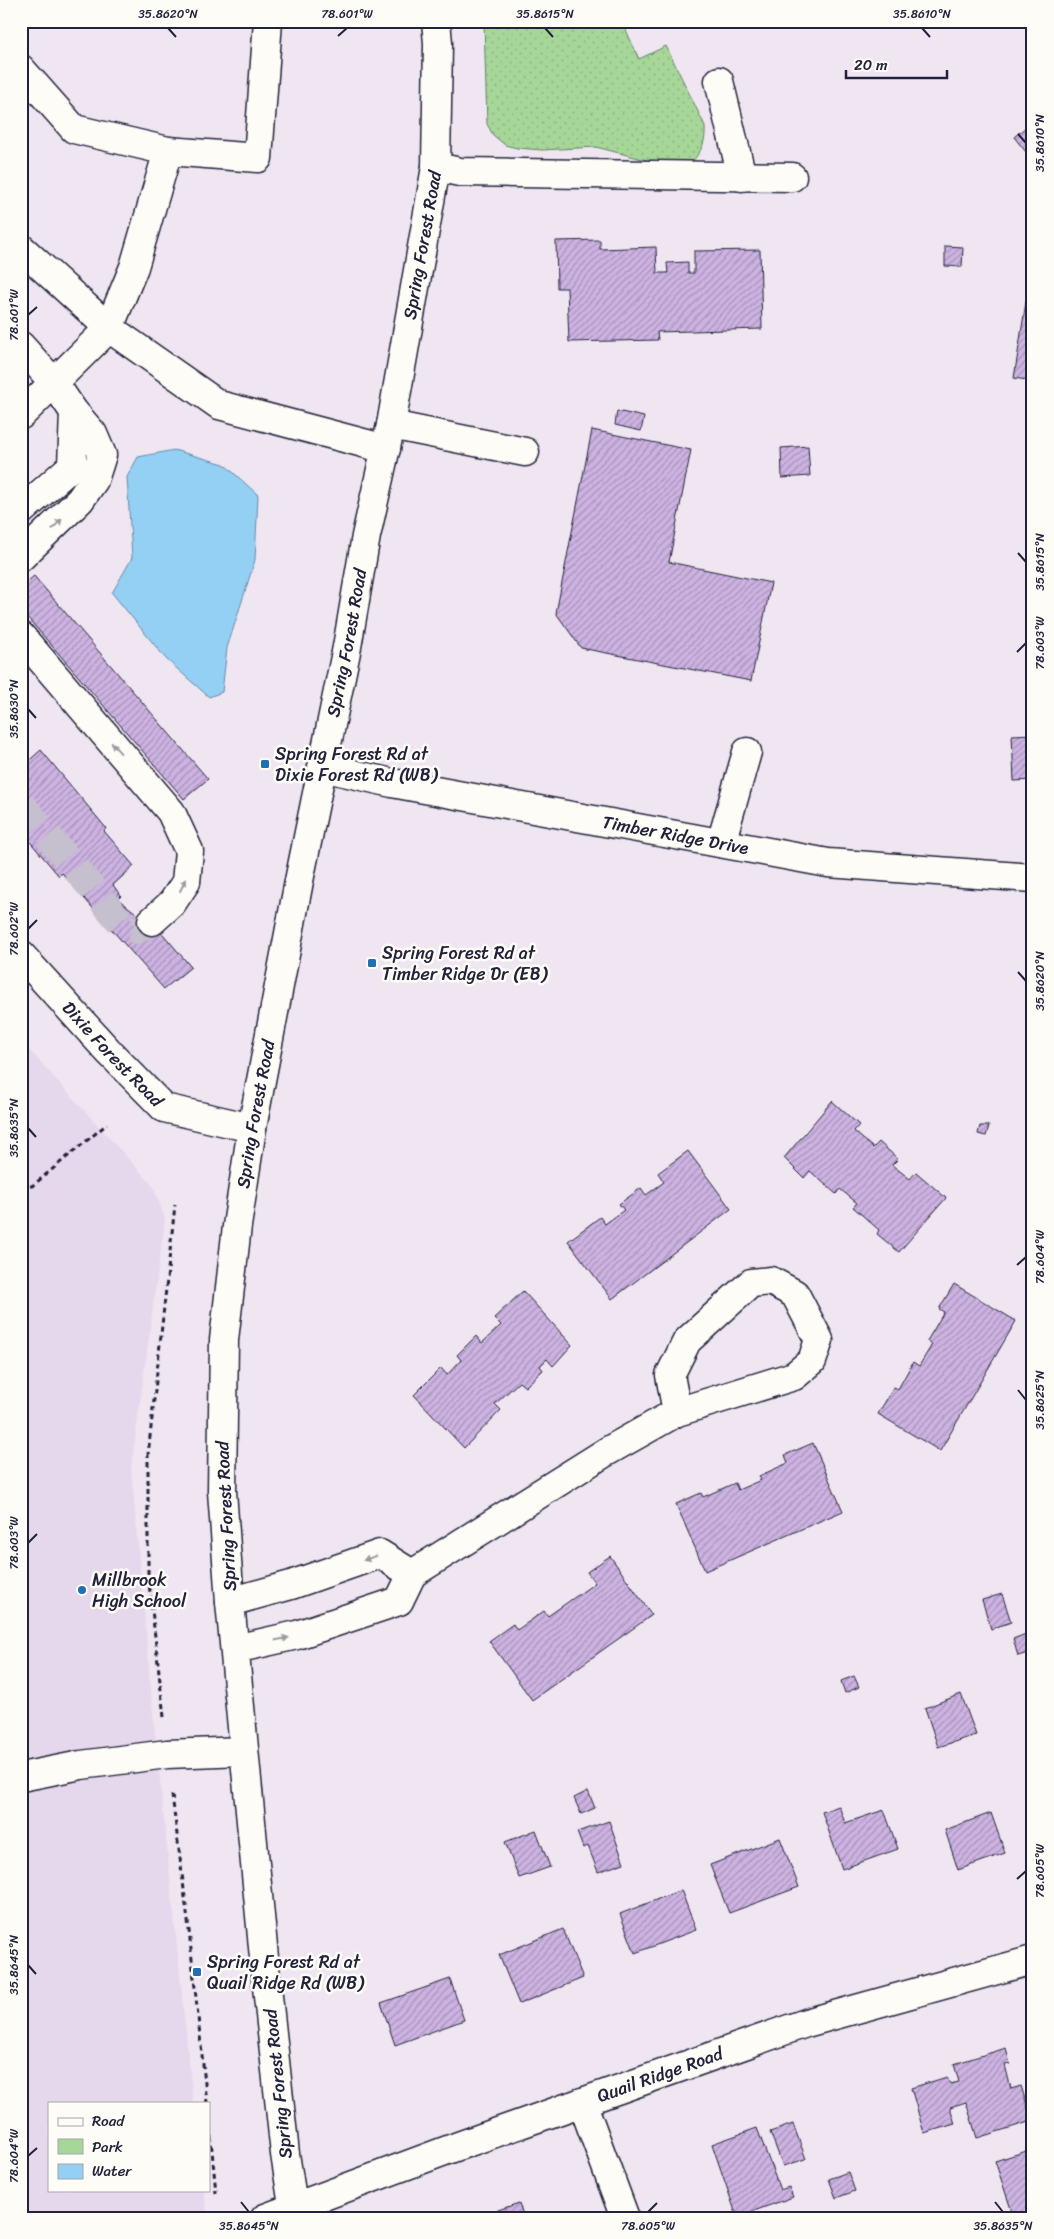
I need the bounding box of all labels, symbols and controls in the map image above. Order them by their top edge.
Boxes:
text: 35.8620°N [138,3,198,25]
text: 78.601°W [321,3,374,25]
text: 35.8615°N [516,3,574,25]
text: 35.8610°N [893,3,952,25]
scale bar [846,48,948,80]
text: 20 m [854,52,888,78]
text: 35.8610°N [1029,113,1051,172]
street label: Spring Forest Road [394,167,451,322]
text: 78.601°W [3,288,25,341]
one-way arrow [51,518,63,530]
text: 35.8615°N [1029,533,1051,591]
street label: Spring Forest Road [317,565,376,720]
text: 78.603°W [1029,616,1051,670]
text: 35.8630°N [3,679,25,739]
place label: Spring Forest Rd at Dixie Forest Rd (WB) [275,738,439,791]
one-way arrow [111,741,122,754]
marker: Spring Forest Rd at Dixie Forest Rd (WB) [259,758,271,770]
street label: Timber Ridge Drive [600,806,752,864]
one-way arrow [178,877,187,892]
text: 78.602°W [3,902,25,956]
place label: Spring Forest Rd at Timber Ridge Dr (EB) [382,937,549,990]
text: 35.8620°N [1029,951,1051,1011]
marker: Spring Forest Rd at Timber Ridge Dr (EB) [366,957,378,969]
street label: Dixie Forest Road [54,993,172,1116]
street label: Spring Forest Road [227,1036,285,1191]
text: 35.8635°N [3,1098,25,1157]
text: 78.604°W [1029,1229,1051,1284]
text: 35.8625°N [1029,1370,1051,1430]
street label: Spring Forest Road [206,1439,246,1592]
text: 78.603°W [3,1516,25,1570]
one-way arrow [362,1554,377,1562]
place label: Millbrook High School [92,1564,187,1617]
marker: Millbrook High School [76,1584,88,1596]
one-way arrow [275,1634,291,1642]
text: 78.605°W [1029,1843,1051,1898]
text: 35.8645°N [3,1934,25,1995]
place label: Spring Forest Rd at Quail Ridge Rd (WB) [207,1946,365,1999]
marker: Spring Forest Rd at Quail Ridge Rd (WB) [191,1966,203,1978]
street label: Spring Forest Road [254,2006,302,2160]
street label: Quail Ridge Road [592,2037,729,2112]
legend [48,2102,210,2192]
text: Road [92,2108,125,2134]
text: 78.604°W [3,2128,25,2183]
text: Park [92,2134,123,2160]
text: Water [92,2158,132,2184]
text: 35.8645°N [219,2215,280,2237]
text: 78.605°W [621,2215,676,2237]
text: 35.8635°N [974,2215,1033,2237]

